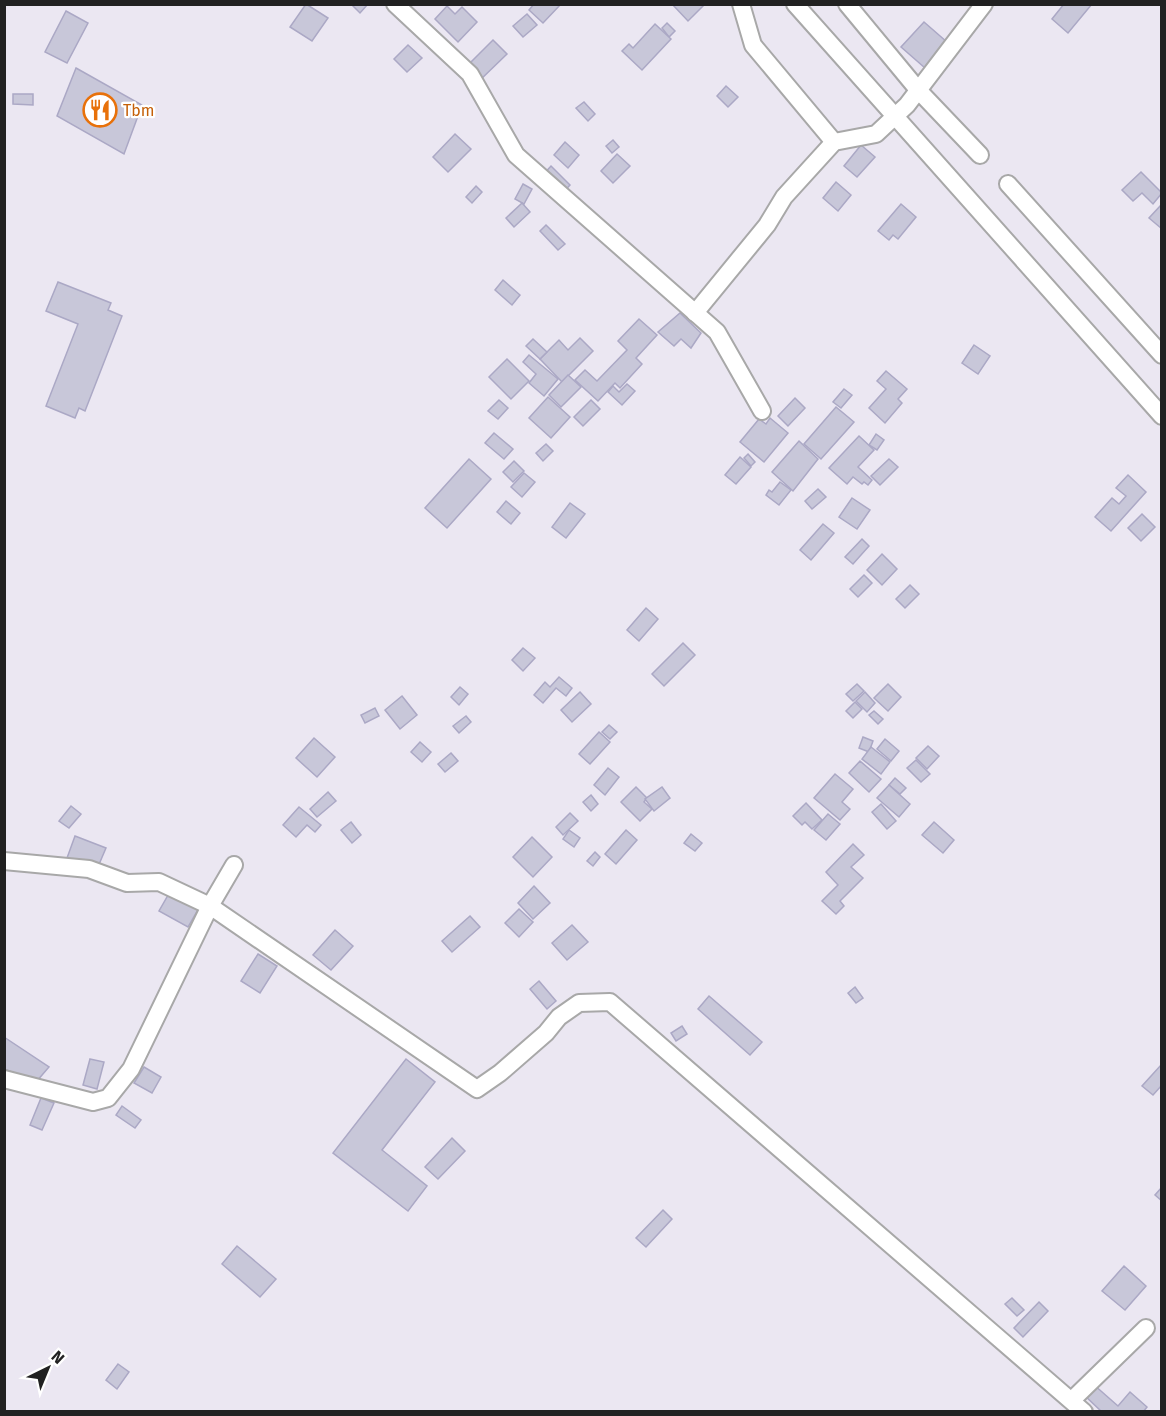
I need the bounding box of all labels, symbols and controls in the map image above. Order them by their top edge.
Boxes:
restaurant icon: Tbm [82,92,118,128]
place label: Tbm [123,101,155,120]
north arrow [18,1338,78,1398]
text: N [48,1347,68,1368]

